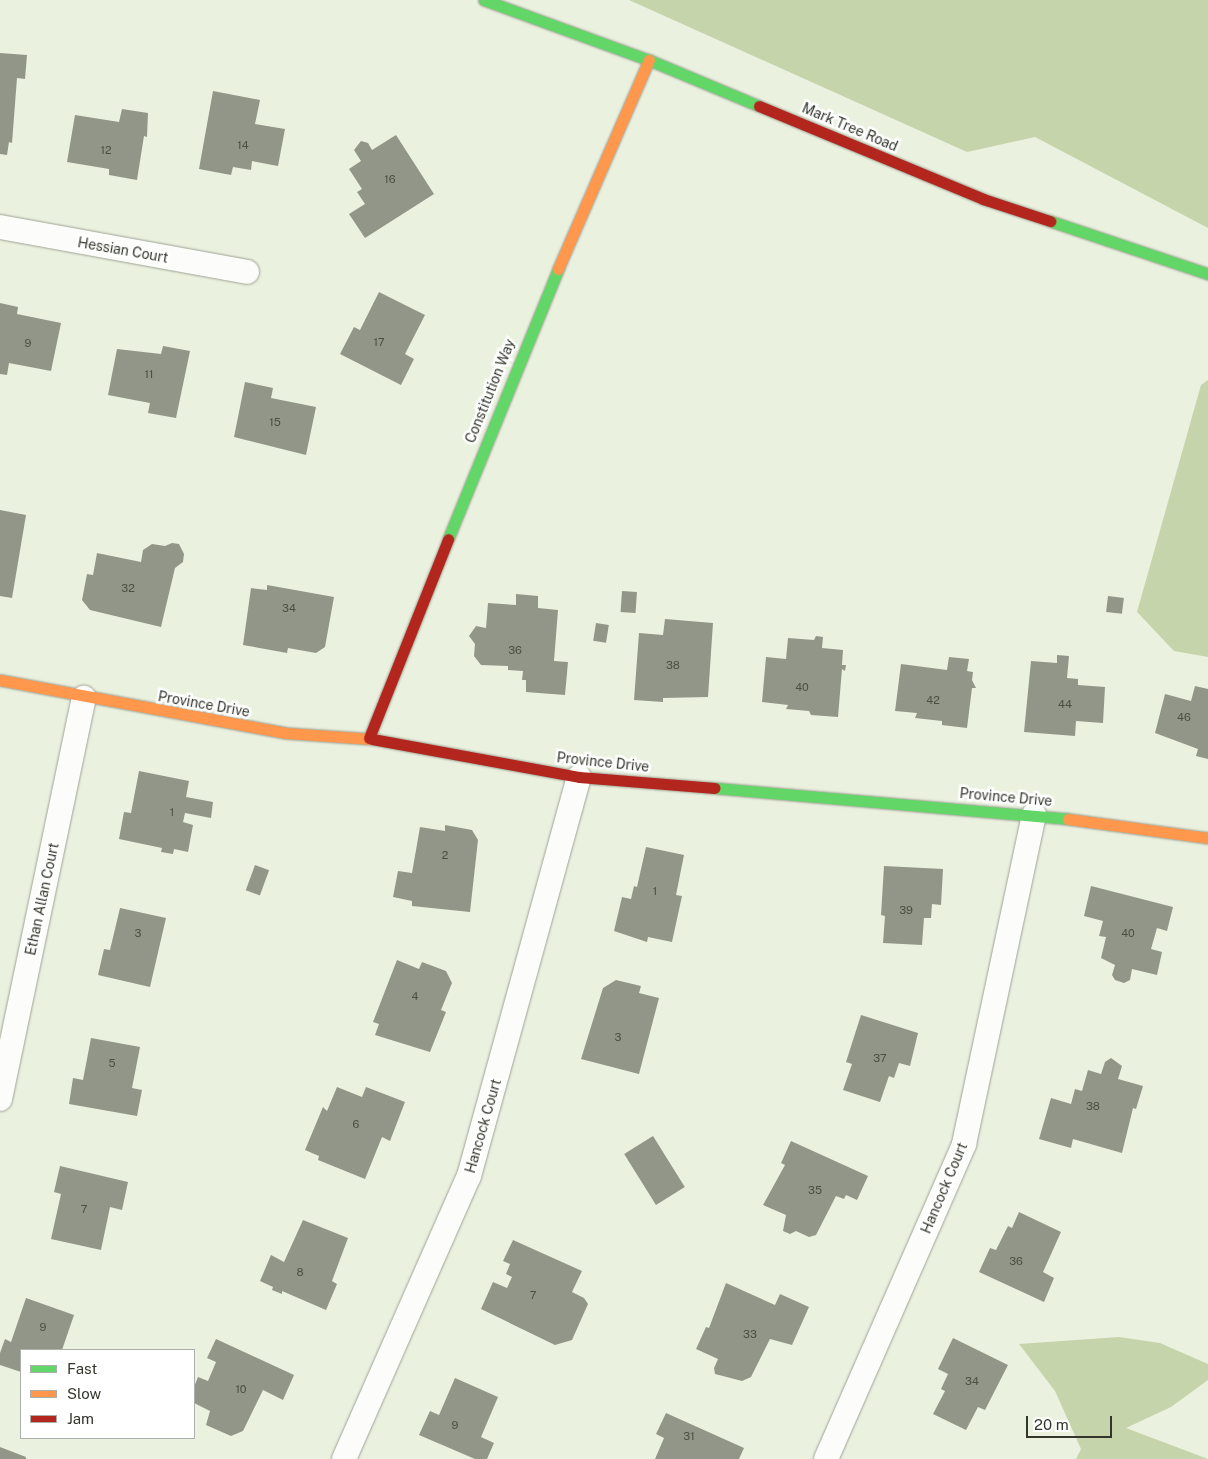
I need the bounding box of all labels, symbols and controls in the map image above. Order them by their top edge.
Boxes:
street label: Mark Tree Road [800,99,900,155]
house number: 14 [237,138,249,152]
house number: 12 [100,143,112,157]
house number: 16 [384,172,396,186]
street label: Hessian Court [76,234,170,266]
house number: 17 [373,335,385,349]
house number: 9 [25,336,31,350]
street label: Constitution Way [461,336,519,446]
house number: 11 [145,367,153,381]
house number: 15 [269,415,281,429]
house number: 32 [121,581,135,595]
house number: 34 [282,601,296,615]
house number: 36 [508,643,522,657]
house number: 38 [666,658,680,672]
house number: 40 [795,680,809,694]
street label: Province Drive [157,688,251,720]
house number: 42 [926,693,940,707]
house number: 44 [1058,697,1072,711]
house number: 46 [1177,710,1191,724]
street label: Province Drive [556,749,650,775]
street label: Province Drive [959,785,1053,809]
house number: 1 [170,805,174,819]
street label: Ethan Allan Court [22,841,62,957]
house number: 2 [442,848,448,862]
house number: 1 [653,884,657,898]
house number: 39 [899,903,913,917]
house number: 3 [135,926,141,940]
house number: 40 [1121,926,1135,940]
house number: 4 [412,989,418,1003]
house number: 3 [615,1030,621,1044]
house number: 37 [873,1051,887,1065]
house number: 5 [108,1056,116,1070]
street label: Hancock Court [462,1077,504,1175]
house number: 38 [1086,1099,1100,1113]
house number: 6 [353,1117,359,1131]
street label: Hancock Court [917,1140,971,1236]
house number: 35 [808,1183,822,1197]
house number: 7 [81,1202,87,1216]
house number: 36 [1009,1254,1023,1268]
house number: 8 [296,1265,304,1279]
house number: 7 [530,1288,536,1302]
house number: 9 [40,1320,46,1334]
house number: 33 [743,1327,757,1341]
legend [20,1349,195,1439]
text: Fast [67,1360,97,1377]
house number: 34 [965,1374,979,1388]
house number: 10 [235,1382,247,1396]
text: Slow [67,1385,101,1402]
scale bar [1028,1406,1114,1438]
text: Jam [67,1410,94,1427]
text: 20 m [1034,1416,1069,1433]
house number: 9 [452,1418,458,1432]
house number: 31 [683,1429,695,1443]

